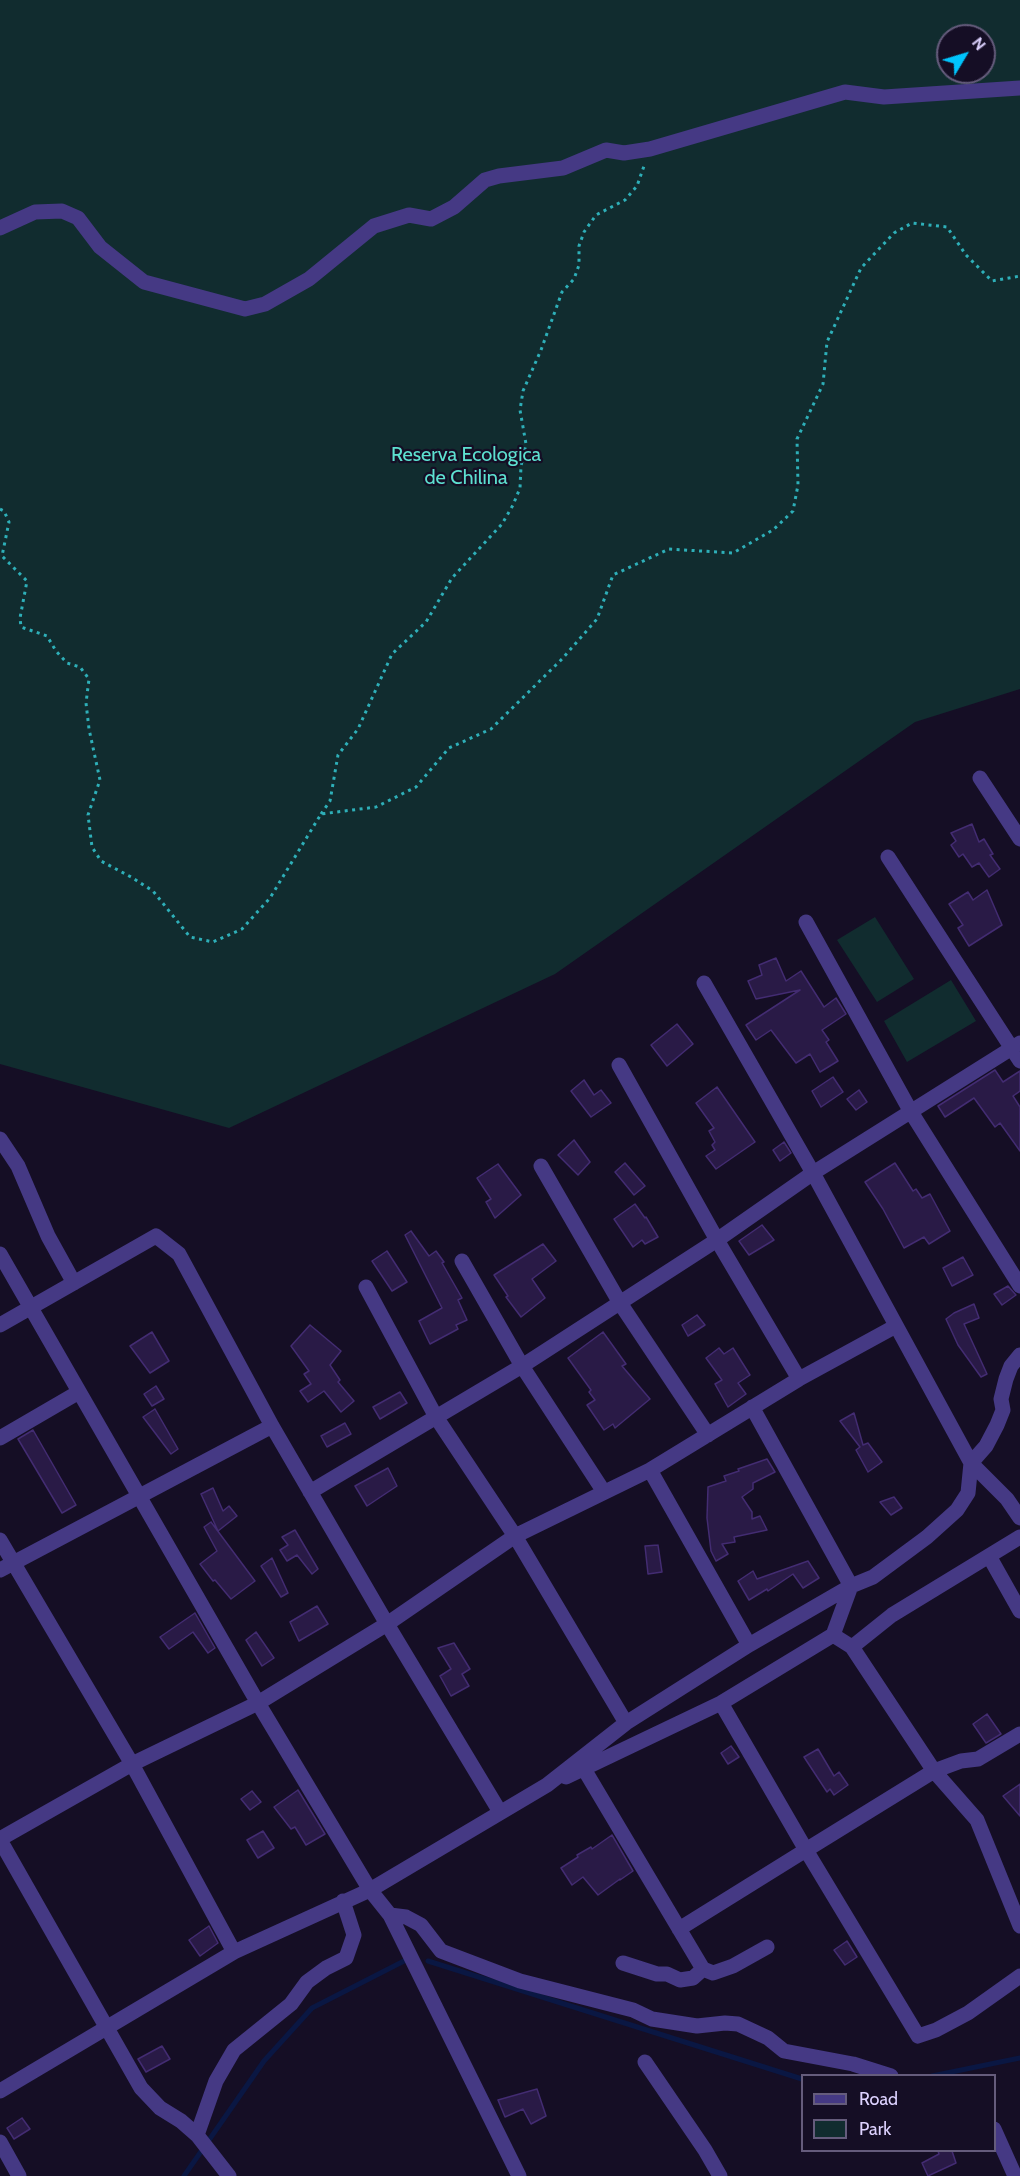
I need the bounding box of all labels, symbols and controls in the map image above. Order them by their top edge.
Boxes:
north arrow [936,24,996,84]
text: N [968,34,990,54]
park label: Reserva Ecologica de Chilina [391,443,541,490]
legend [801,2074,996,2152]
text: Road [859,2088,898,2110]
text: Park [859,2118,891,2140]

